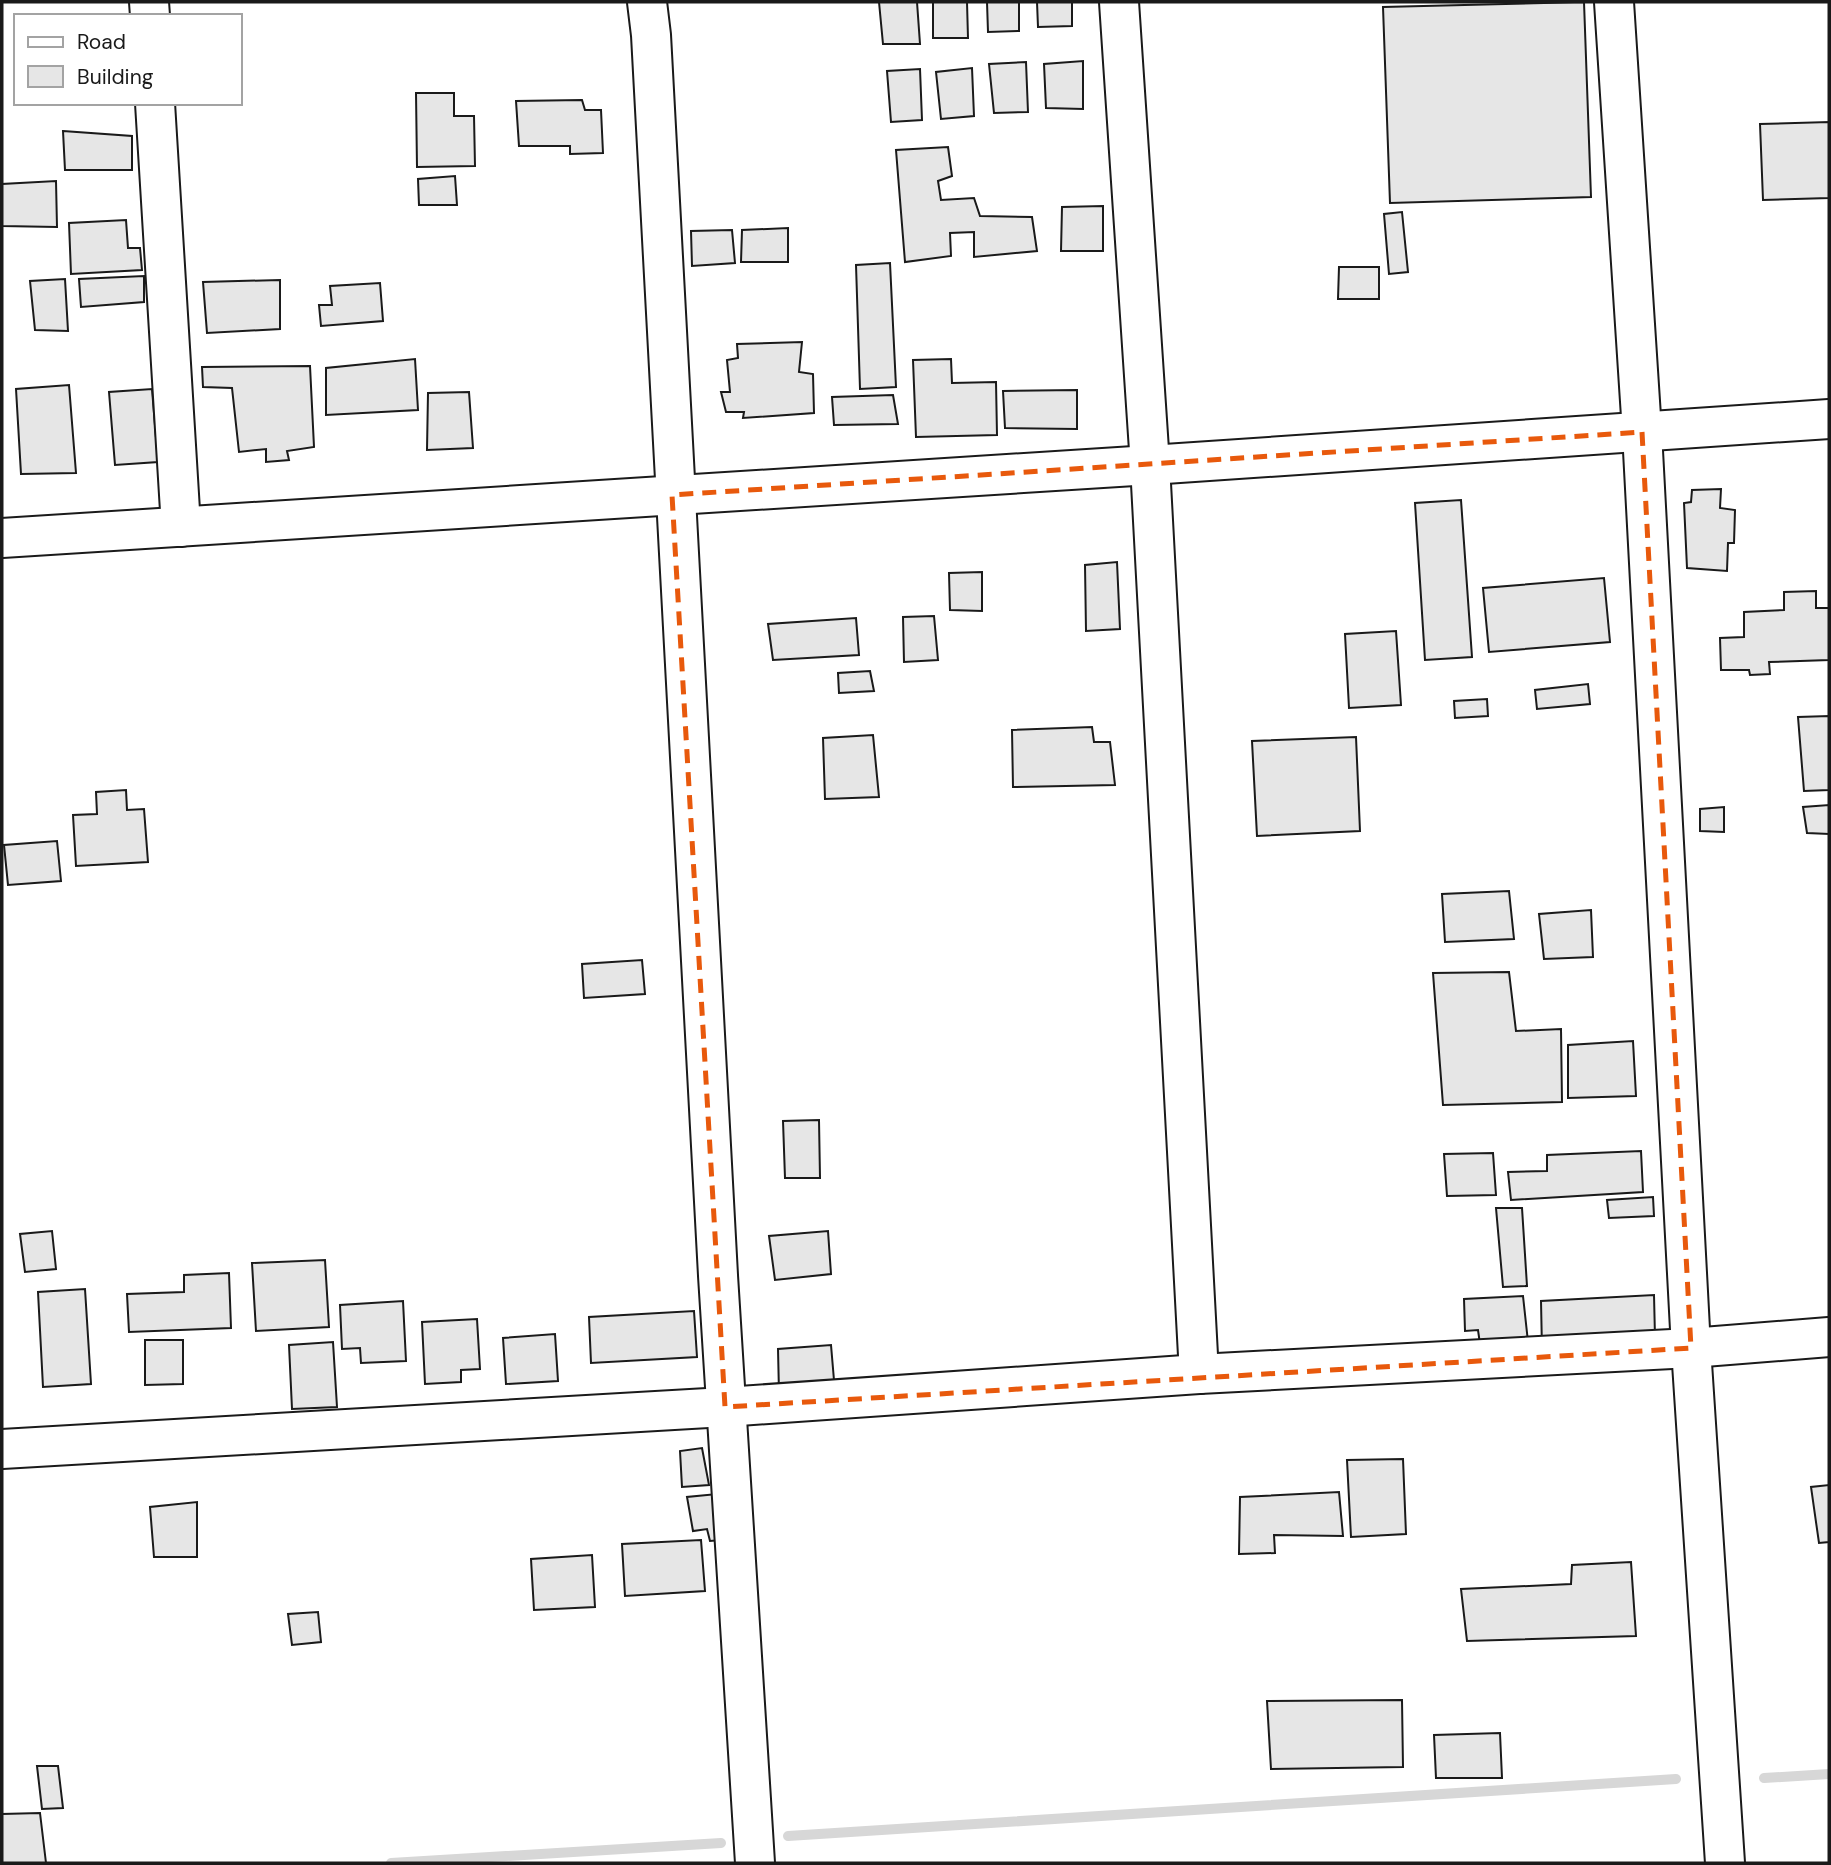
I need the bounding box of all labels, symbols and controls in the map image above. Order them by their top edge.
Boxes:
legend [14,14,242,105]
text: Road [77,28,126,56]
text: Building [77,63,154,91]

